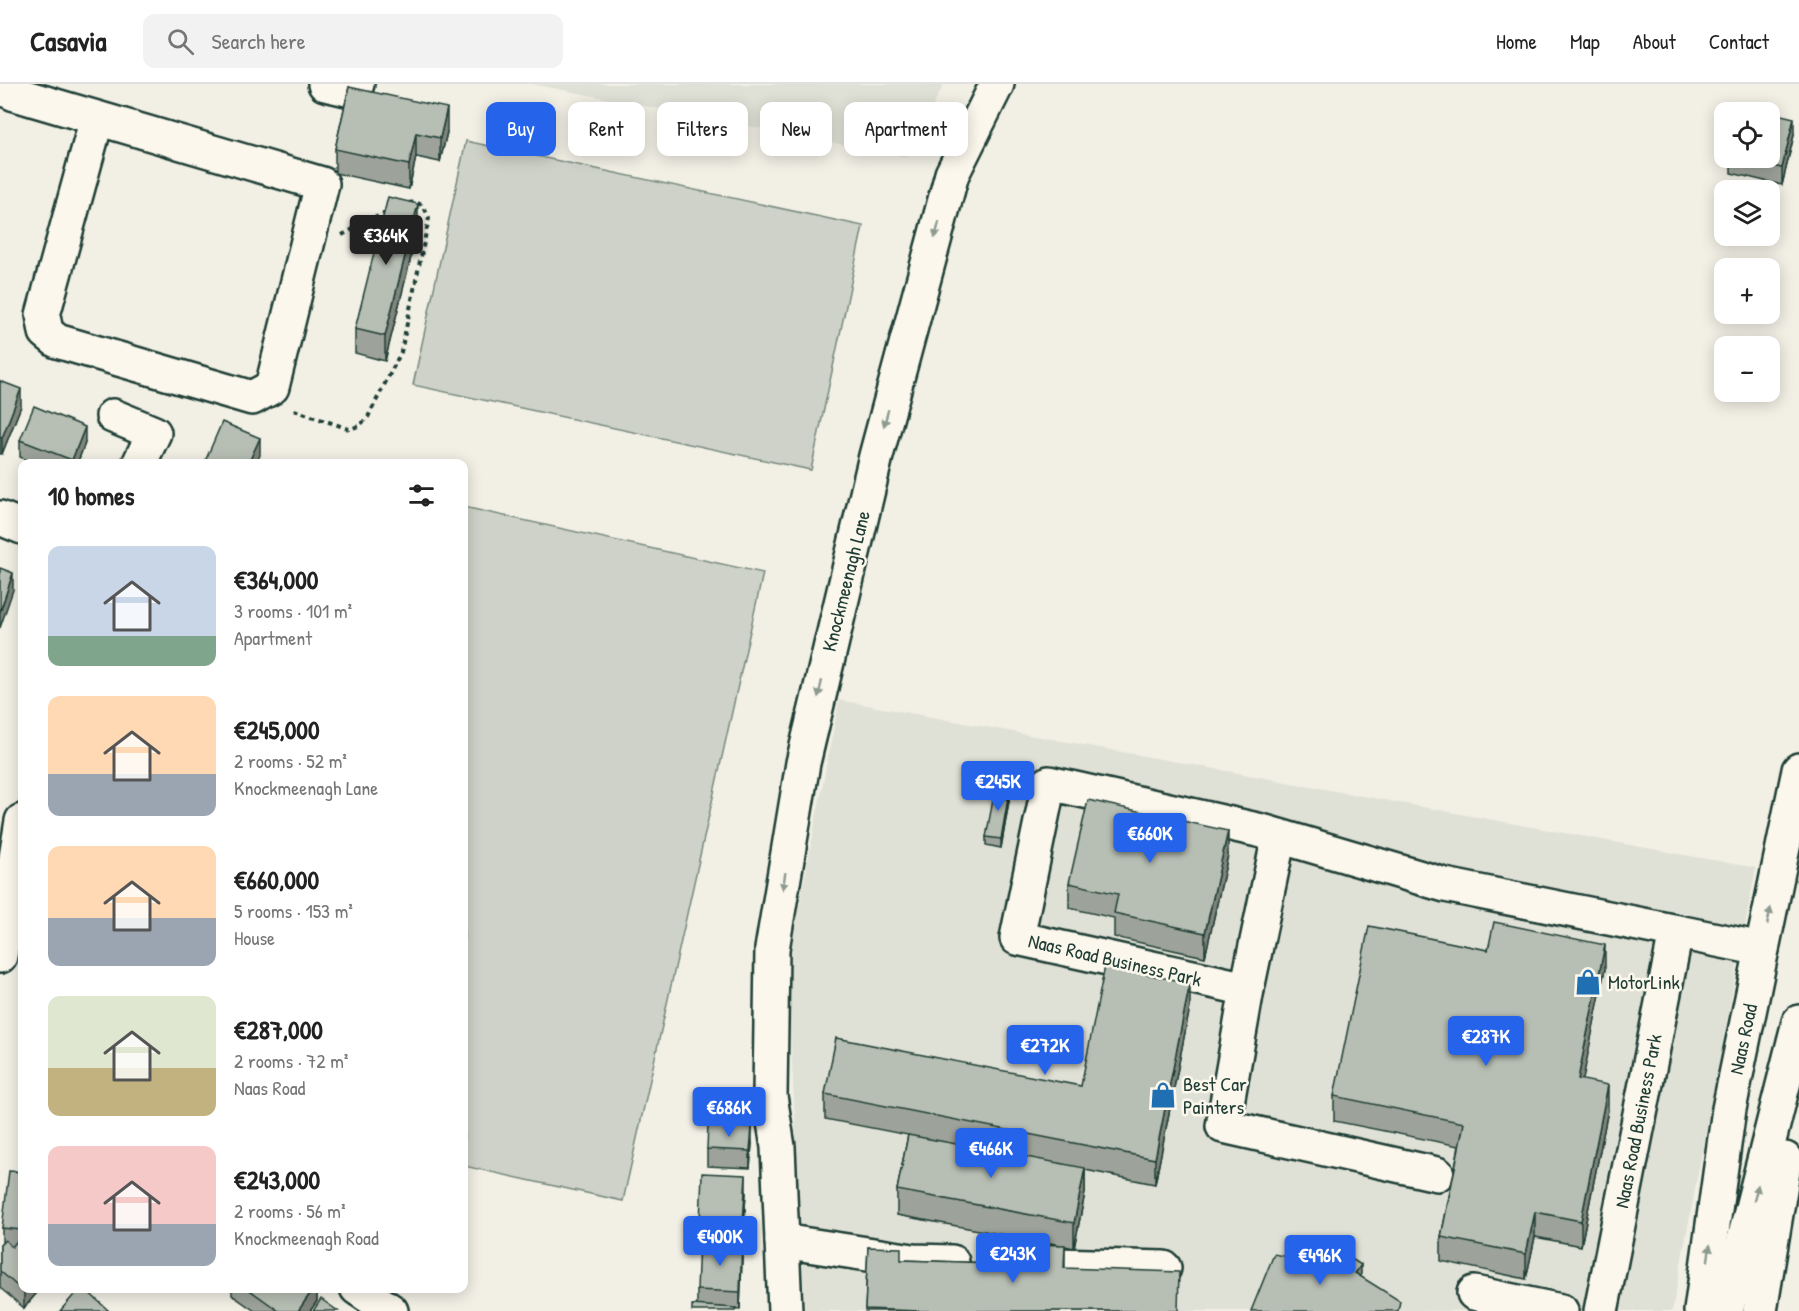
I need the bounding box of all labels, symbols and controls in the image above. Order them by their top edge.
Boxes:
search box [143,14,563,68]
text: Casavia [30,22,107,60]
icon: search [164,25,197,58]
text: Search here [212,26,306,56]
text: Home [1496,27,1537,56]
text: Map [1570,27,1600,56]
text: About [1633,27,1676,56]
text: Contact [1709,27,1769,56]
chip: Buy [486,102,556,156]
chip: Rent [568,102,645,156]
chip: Filters [657,102,748,156]
chip: New [760,102,832,156]
chip: Apartment [844,102,968,156]
map controls [1714,102,1780,402]
button: locate [1714,102,1780,168]
button: layers [1714,180,1780,246]
pin: €364K [344,215,428,266]
text: €364K [364,221,408,248]
one-way arrow [932,221,942,239]
button: + [1714,258,1780,324]
button: − [1714,336,1780,402]
one-way arrow [881,409,891,428]
text: 10 homes [48,478,135,513]
icon: filters [405,479,438,512]
street label: Knockmeenagh Lane [815,508,876,654]
text: €364,000 [234,562,318,597]
icon: home [96,570,168,642]
text: 3 rooms · 101 m² [234,597,352,624]
text: Apartment [234,624,312,651]
one-way arrow [814,680,824,699]
text: €245,000 [234,712,320,747]
icon: home [96,720,168,792]
text: 2 rooms · 52 m² [234,747,347,774]
pin: €245K [956,761,1040,812]
text: €245K [975,767,1021,794]
text: Knockmeenagh Lane [234,774,378,801]
pin: €660K [1108,813,1192,864]
text: €660K [1128,819,1173,846]
text: €660,000 [234,862,319,897]
icon: home [96,870,168,942]
one-way arrow [779,872,788,891]
text: 5 rooms · 153 m² [234,897,353,924]
one-way arrow [1765,907,1774,926]
text: House [234,924,275,951]
street label: Naas Road Business Park [1026,926,1204,993]
shop icon: MotorLink [1573,967,1603,997]
place label: MotorLink [1608,968,1680,995]
street label: Naas Road [1722,1001,1763,1077]
text: €287,000 [234,1012,323,1047]
pin: €287K [1444,1016,1528,1067]
icon: home [96,1020,168,1092]
text: €287K [1462,1022,1510,1049]
pin: €272K [1003,1025,1087,1076]
text: €272K [1021,1031,1069,1058]
street label: Naas Road Business Park [1607,1032,1668,1210]
text: 2 rooms · 72 m² [234,1047,348,1074]
place label: Best Car Painters [1183,1070,1247,1120]
text: Naas Road [234,1074,305,1101]
shop icon: Best Car Painters [1148,1080,1178,1110]
pin: €686K [687,1087,771,1138]
text: €686K [707,1093,751,1120]
pin: €466K [949,1128,1033,1179]
text: €466K [969,1134,1013,1161]
text: €243,000 [234,1162,320,1197]
icon: home [96,1170,168,1242]
one-way arrow [1752,1184,1762,1202]
text: 2 rooms · 56 m² [234,1197,346,1224]
pin: €400K [678,1216,762,1267]
text: €400K [697,1222,743,1249]
text: Knockmeenagh Road [234,1224,379,1251]
pin: €243K [971,1233,1055,1284]
pin: €496K [1278,1235,1362,1286]
text: €243K [990,1239,1036,1266]
text: €496K [1299,1241,1341,1268]
one-way arrow [1704,1243,1714,1262]

